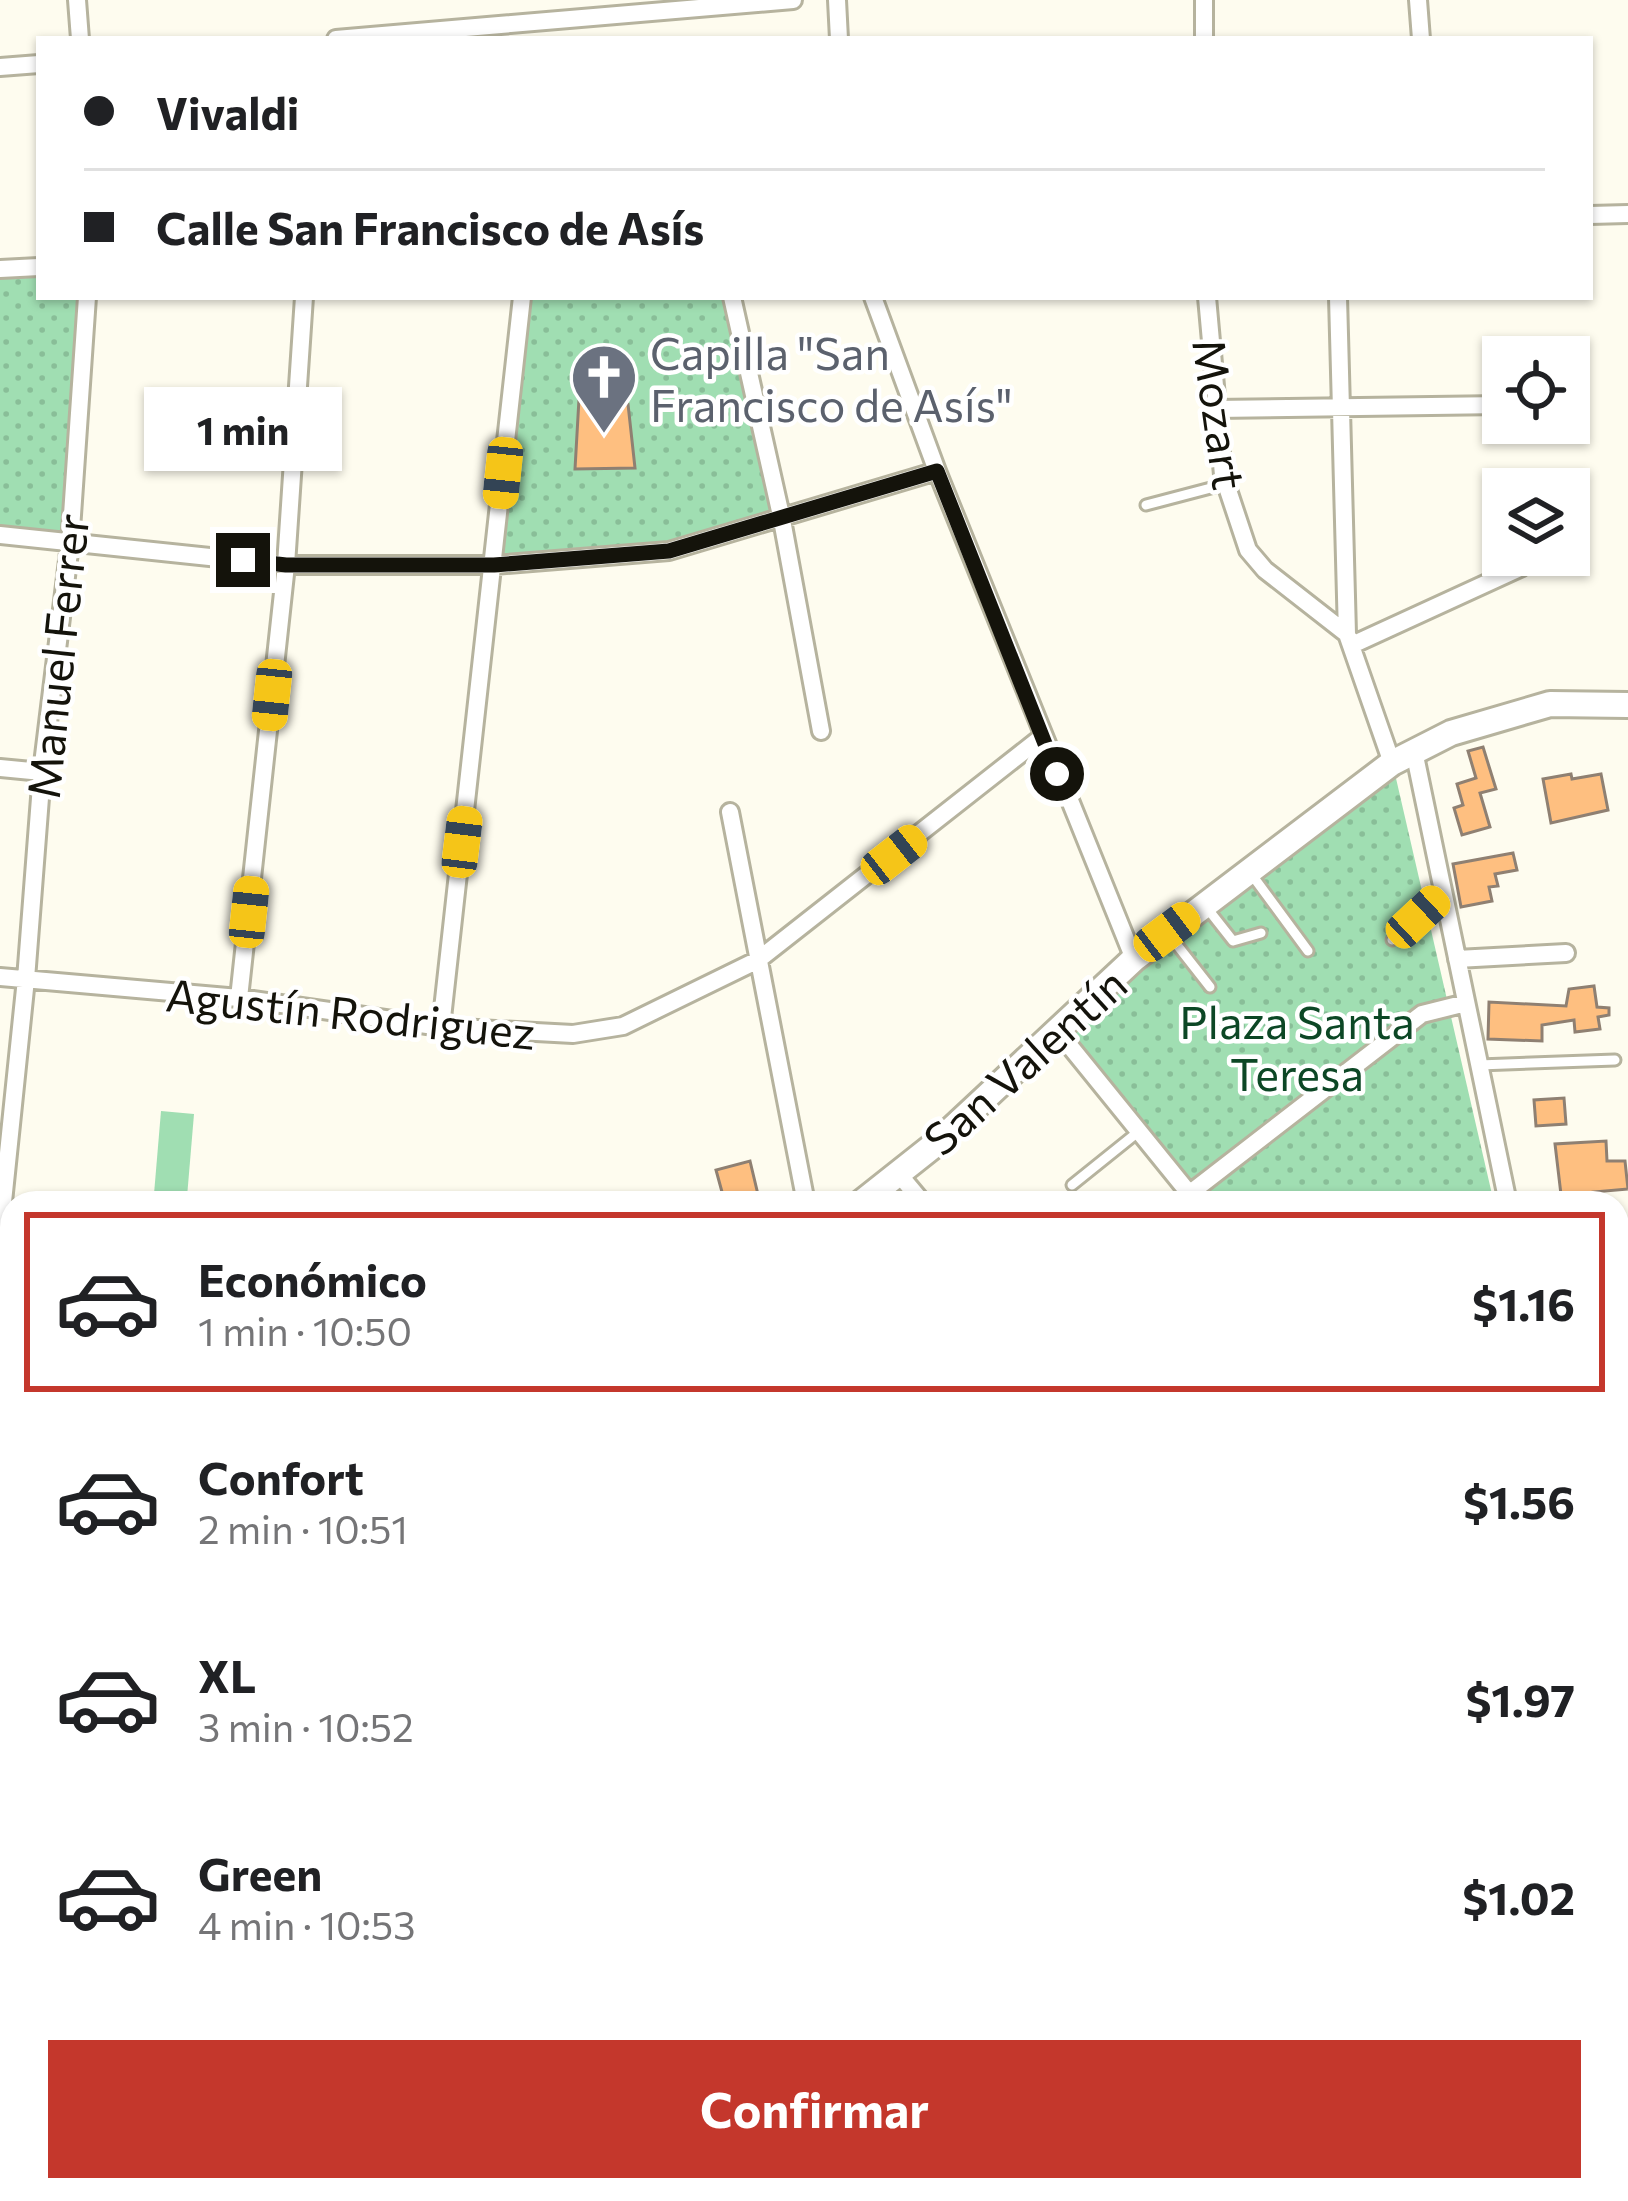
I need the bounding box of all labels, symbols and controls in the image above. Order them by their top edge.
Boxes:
text: Vivaldi [156,84,299,139]
text: Calle San Francisco de Asís [156,199,704,254]
place label: Capilla "San Francisco de Asís" [650,324,1013,431]
street label: Mozart [1183,335,1259,493]
map controls [1482,336,1590,576]
button: locate [1482,336,1590,444]
church icon: Capilla "San Francisco de Asís" [569,342,639,436]
callout: 1 min [144,386,342,470]
text: 1 min [197,405,289,453]
car [481,435,525,511]
button: layers [1482,468,1590,576]
street label: Manuel Ferrer [14,511,98,801]
route end [216,533,270,587]
car [250,657,294,733]
route start [1030,747,1084,801]
car [440,804,484,880]
car [855,819,933,891]
car [227,874,271,950]
car [1379,879,1457,955]
car [1127,896,1207,968]
street label: San Valentín [912,955,1136,1165]
street label: Agustín Rodriguez [164,965,538,1059]
park label: Plaza Santa Teresa [1179,993,1415,1100]
icon: car [54,1248,162,1356]
text: Económico [198,1251,427,1306]
text: $1.16 [1472,1275,1575,1330]
text: 1 min · 10:50 [198,1306,412,1354]
icon: car [54,1446,162,1554]
text: Confort [198,1449,364,1504]
text: $1.56 [1463,1473,1575,1528]
text: 2 min · 10:51 [198,1504,408,1552]
icon: car [54,1644,162,1752]
text: XL [198,1647,256,1702]
text: $1.97 [1465,1671,1575,1726]
text: 3 min · 10:52 [198,1702,414,1750]
icon: car [54,1842,162,1950]
text: Green [198,1845,322,1900]
text: $1.02 [1462,1869,1575,1924]
text: 4 min · 10:53 [198,1900,415,1948]
button: Confirmar [48,2040,1581,2178]

